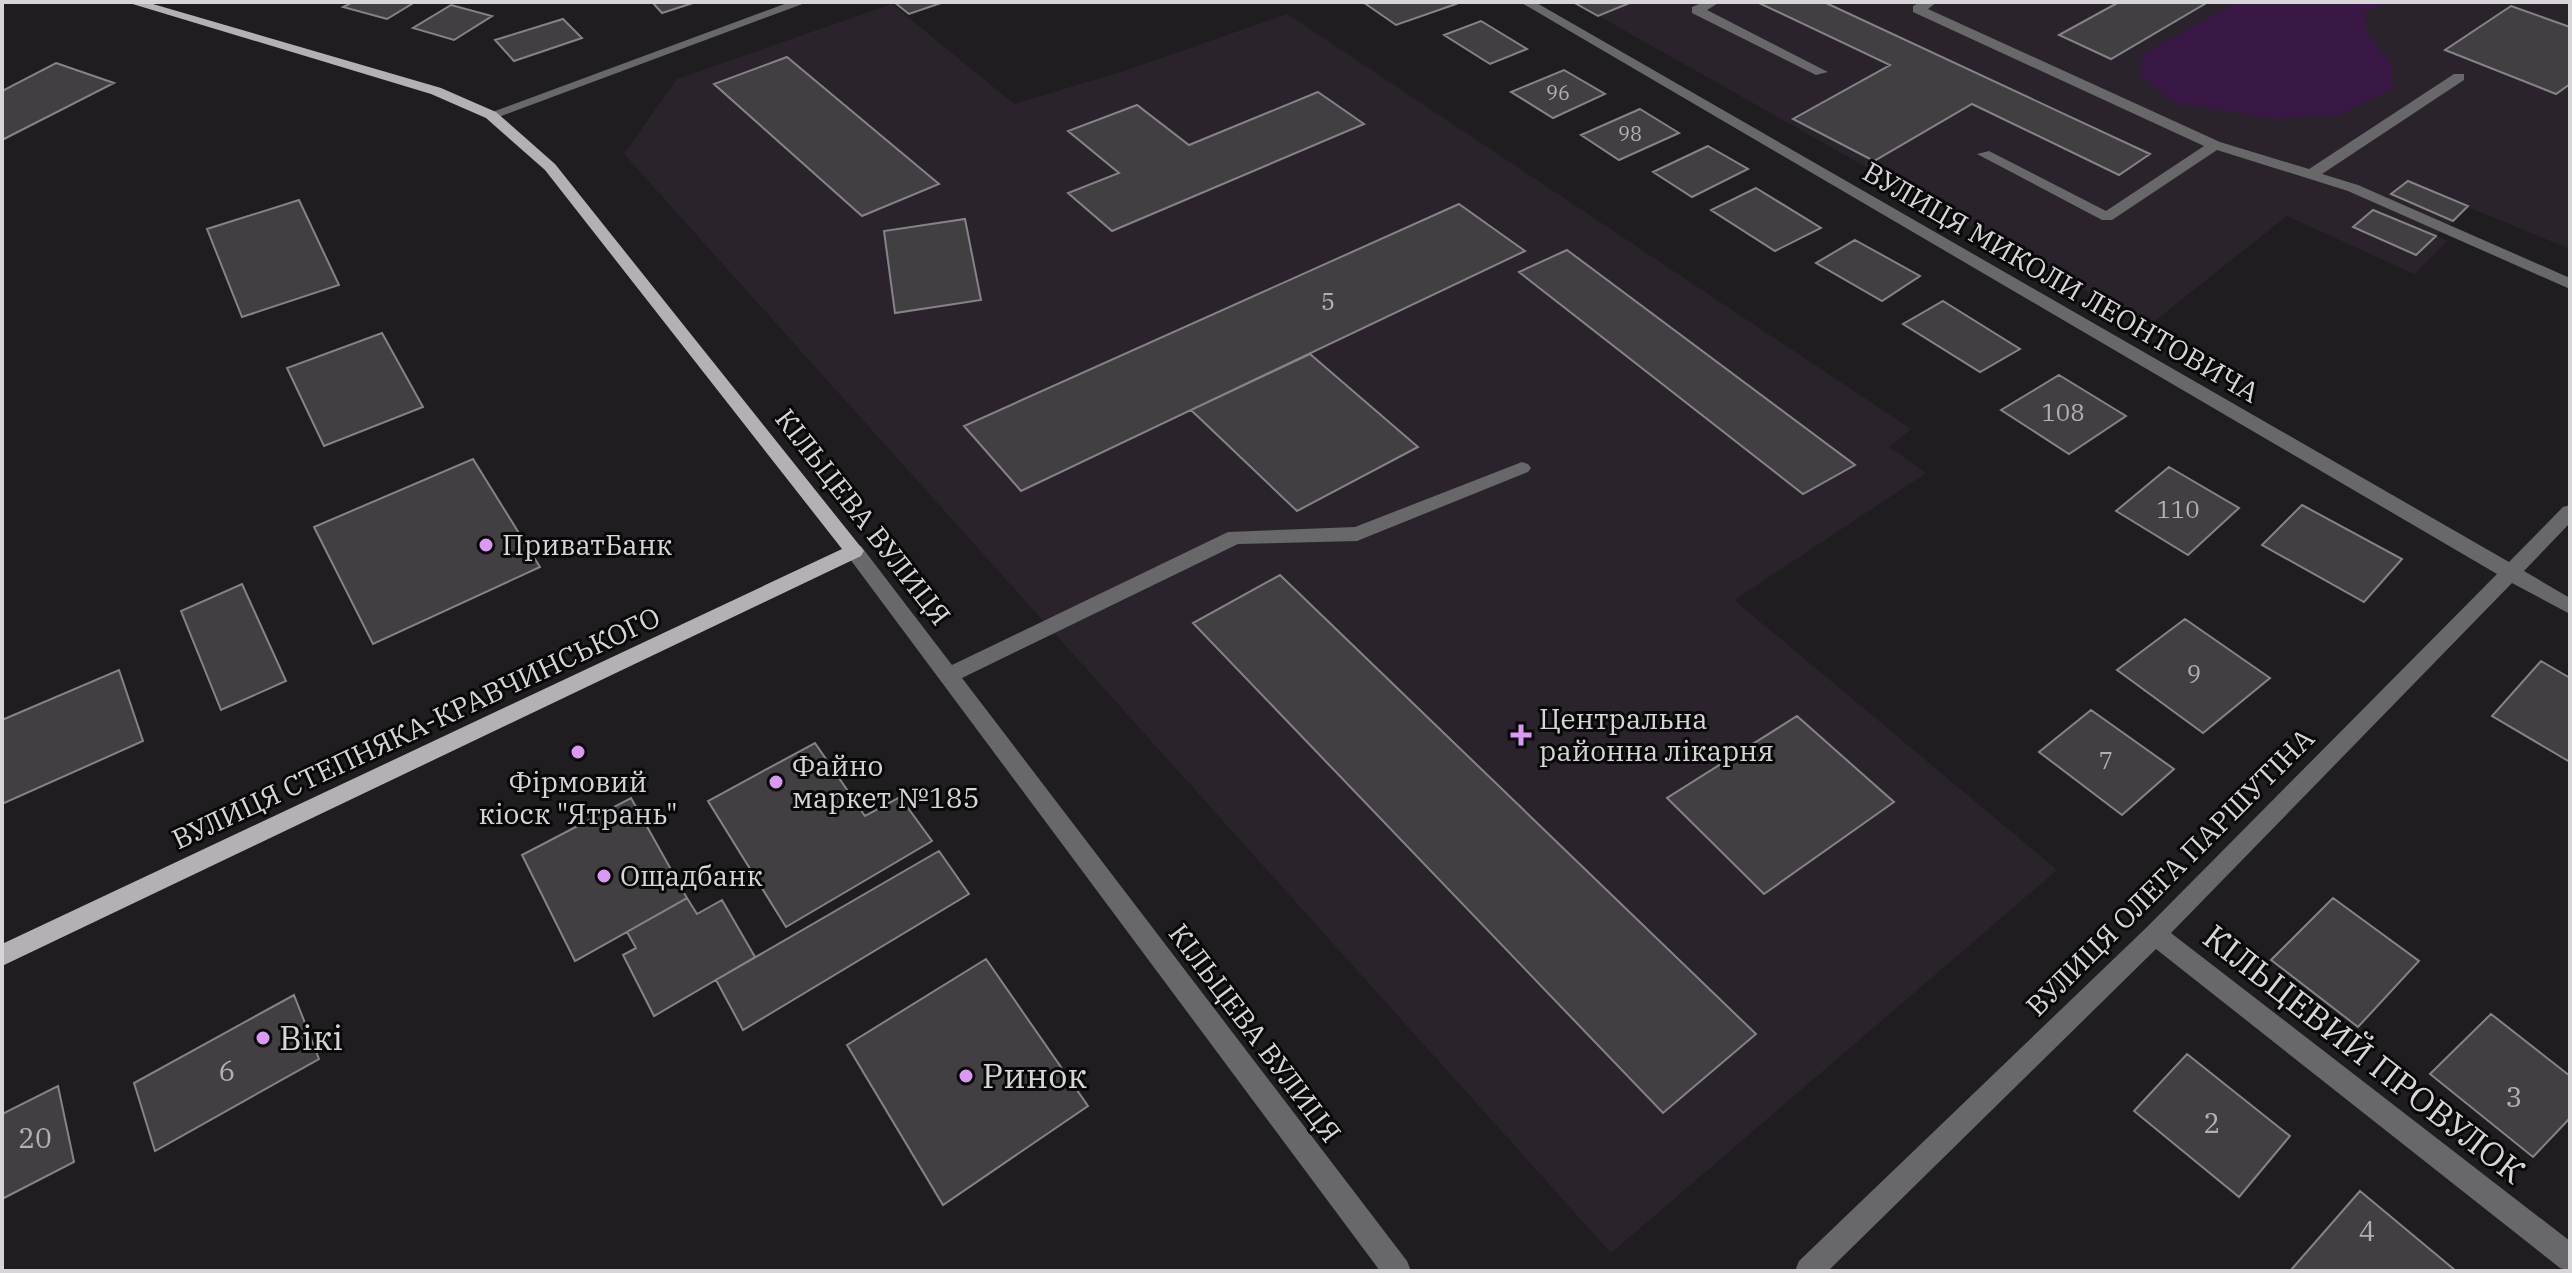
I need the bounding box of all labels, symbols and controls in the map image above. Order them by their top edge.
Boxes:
house number: 96 [1546,79,1570,106]
house number: 98 [1618,120,1642,147]
street label: ВУЛИЦЯ МИКОЛИ ЛЕОНТОВИЧА [1856,153,2266,411]
house number: 5 [1321,285,1335,317]
house number: 108 [2041,396,2085,428]
street label: КІЛЬЦЕВА ВУЛИЦЯ [767,401,959,632]
house number: 110 [2156,493,2200,525]
place label: ПриватБанк [502,526,672,563]
marker: ПриватБанк [477,536,495,554]
street label: ВУЛИЦЯ СТЕПНЯКА-КРАВЧИНСЬКОГО [166,598,666,857]
house number: 9 [2187,657,2201,689]
place label: Центральна районна лікарня [1539,700,1774,769]
street label: ВУЛИЦЯ ОЛЕГА ПАРШУТІНА [2018,720,2322,1024]
marker: Центральна районна лікарня [1510,724,1532,746]
marker: Фірмовий кіоск "Ятрань" [569,743,587,761]
house number: 7 [2099,744,2113,776]
place label: Файно маркет №185 [792,747,979,816]
place label: Фірмовий кіоск "Ятрань" [478,763,678,832]
marker: Файно маркет №185 [767,773,785,791]
place label: Ощадбанк [620,857,763,894]
marker: Ощадбанк [595,867,613,885]
street label: КІЛЬЦЕВИЙ ПРОВУЛОК [2195,914,2534,1193]
street label: КІЛЬЦЕВА ВУЛИЦЯ [1161,916,1350,1150]
place label: Вікі [279,1015,343,1059]
marker: Вікі [254,1029,272,1047]
house number: 6 [219,1052,235,1089]
place label: Ринок [982,1053,1087,1097]
marker: Ринок [957,1067,975,1085]
house number: 3 [2506,1078,2522,1115]
house number: 2 [2204,1104,2220,1141]
house number: 20 [18,1119,52,1156]
house number: 4 [2359,1212,2375,1249]

